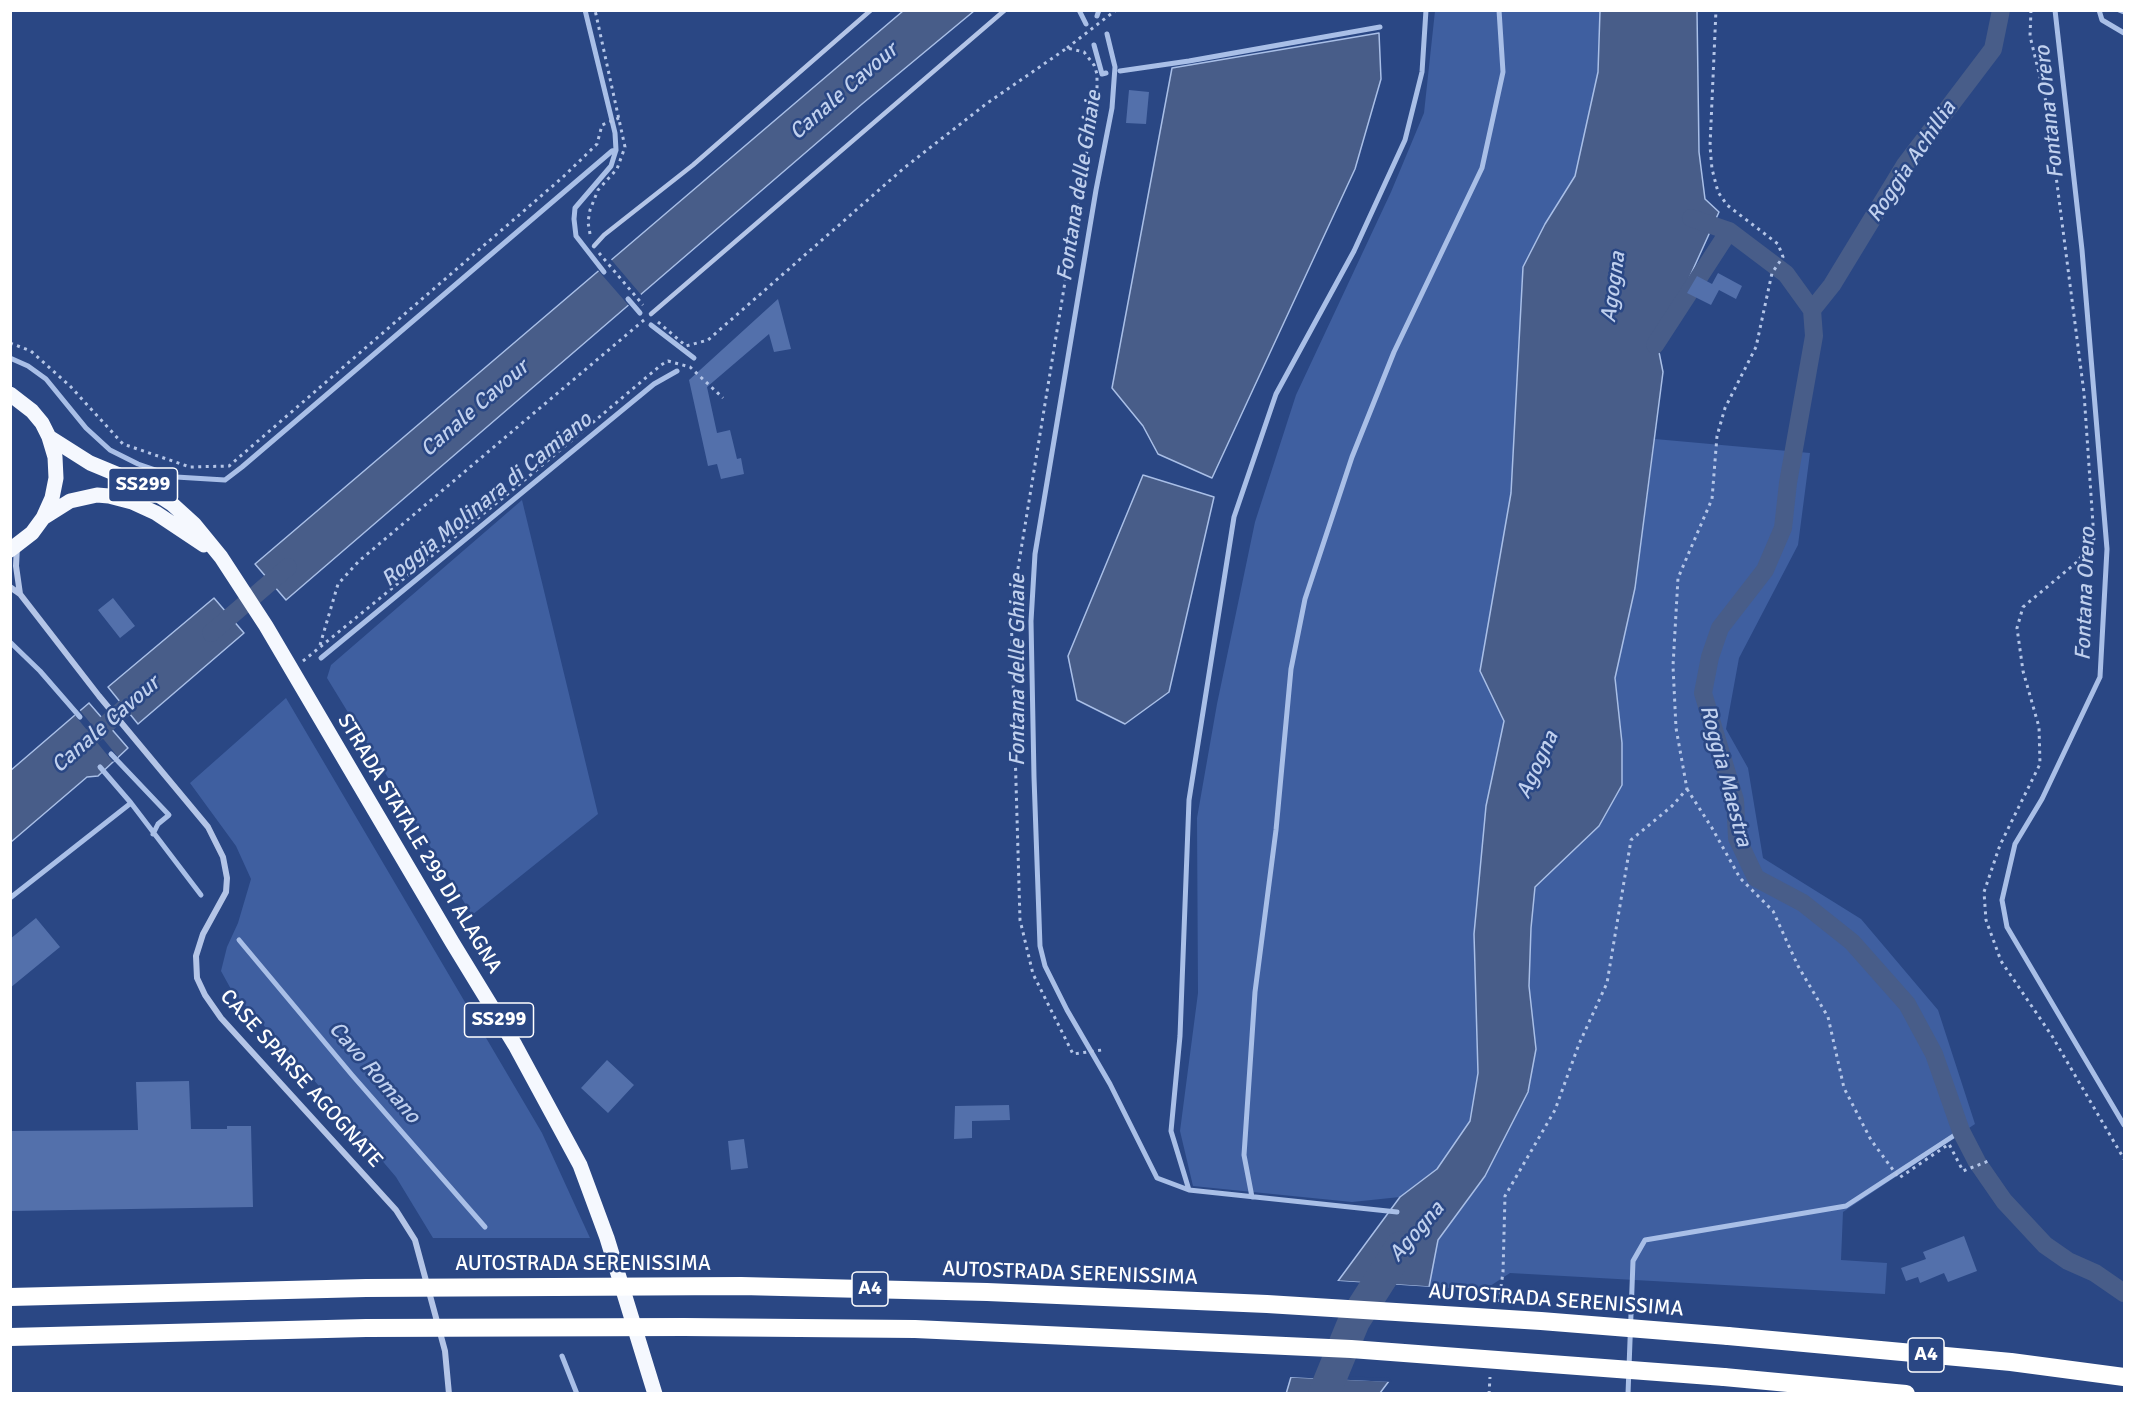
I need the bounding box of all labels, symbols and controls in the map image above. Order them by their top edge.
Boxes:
water label: Canale Cavour [784,38,904,146]
water label: Fontana Orero [2030,44,2070,180]
water label: Fontana delle Ghiaie [1052,89,1108,283]
water label: Roggia Achillia [1862,96,1962,228]
water label: Agogna [1596,250,1632,324]
water label: Canale Cavour [415,355,535,463]
water label: Roggia Molinara di Camiano [377,407,597,593]
road number: SS299 [108,468,178,502]
water label: Fontana Orero [2070,527,2102,661]
water label: Fontana delle Ghiaie [1005,574,1031,766]
water label: Canale Cavour [46,671,166,779]
water label: Roggia Maestra [1693,702,1757,850]
street label: STRADA STATALE 299 DI ALAGNA [331,710,507,978]
water label: Agogna [1511,727,1565,803]
street label: CASE SPARSE AGOGNATE [214,985,388,1173]
road number: SS299 [464,1003,534,1037]
water label: Cavo Romano [323,1017,425,1129]
water label: Agogna [1384,1196,1450,1268]
street label: AUTOSTRADA SERENISSIMA [455,1251,711,1277]
street label: AUTOSTRADA SERENISSIMA [942,1257,1198,1291]
road number: A4 [852,1272,888,1306]
street label: AUTOSTRADA SERENISSIMA [1428,1280,1684,1322]
road number: A4 [1908,1338,1944,1372]

